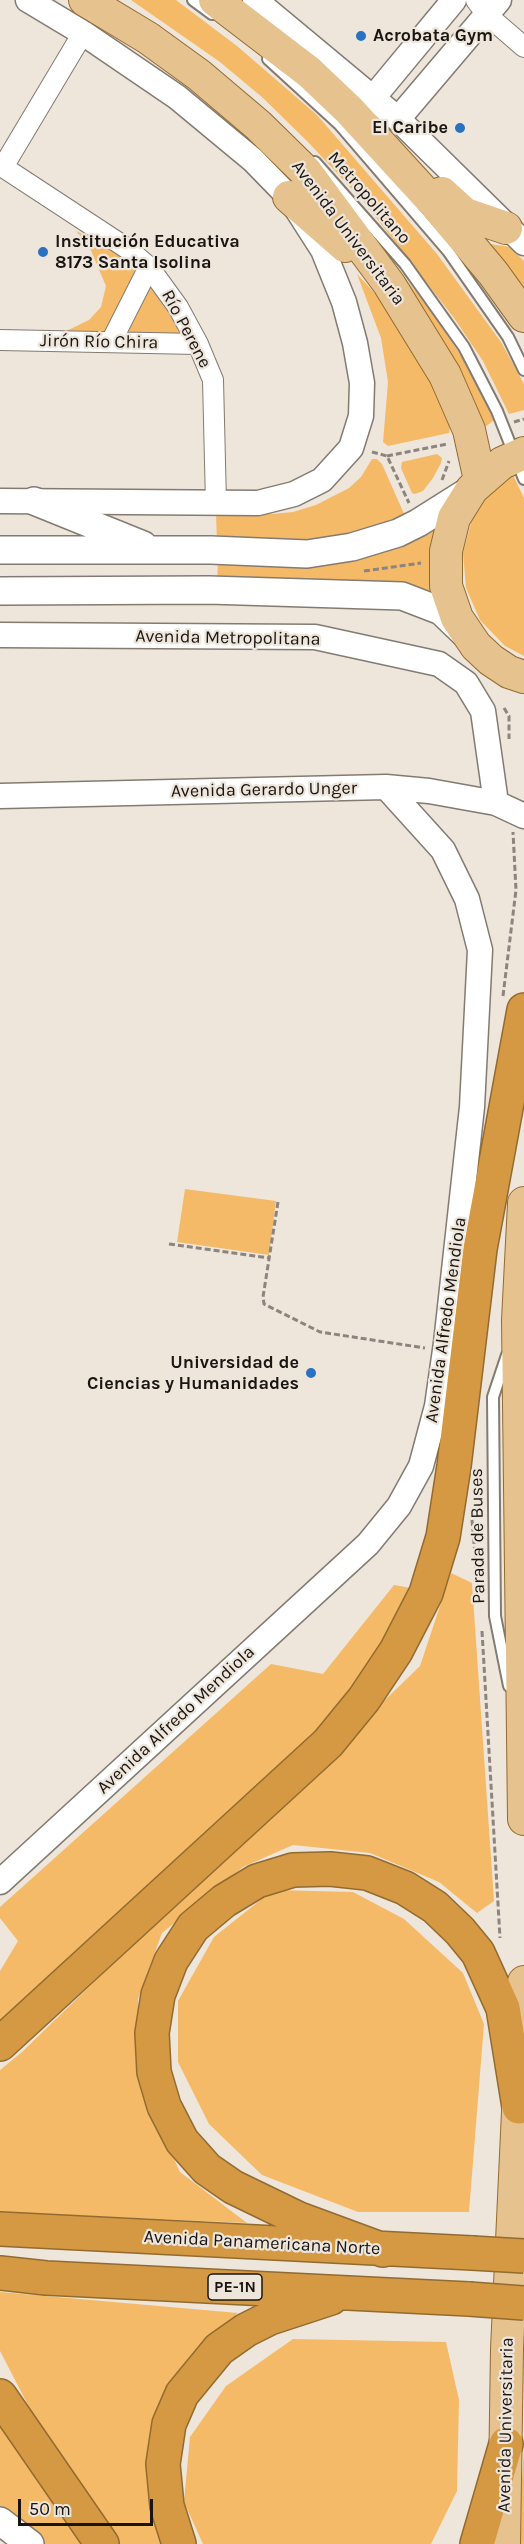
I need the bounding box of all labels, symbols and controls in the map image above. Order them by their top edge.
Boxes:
place label: Acrobata Gym [373,25,493,47]
marker: Acrobata Gym [354,29,368,43]
place label: El Caribe [372,117,448,139]
marker: El Caribe [453,121,467,135]
street label: Metropolitano [323,147,415,249]
street label: Avenida Universitaria [287,156,409,310]
place label: Institución Educativa 8173 Santa Isolina [55,231,240,274]
marker: Institución Educativa 8173 Santa Isolina [36,245,50,259]
street label: Río Perene [156,286,216,372]
street label: Jirón Río Chira [40,330,158,354]
street label: Avenida Metropolitana [135,626,321,650]
street label: Avenida Gerardo Unger [171,778,357,802]
street label: Avenida Alfredo Mendiola [421,1216,471,1424]
place label: Universidad de Ciencias y Humanidades [87,1352,299,1394]
marker: Universidad de Ciencias y Humanidades [304,1366,318,1380]
street label: Parada de Buses [466,1468,490,1604]
street label: Avenida Alfredo Mendiola [93,1641,259,1799]
street label: Avenida Panamericana Norte [143,2226,381,2260]
road number: PE-1N [208,2274,262,2300]
street label: Avenida Universitaria [494,2337,518,2513]
scale bar [21,2487,156,2525]
text: 50 m [29,2498,71,2520]

